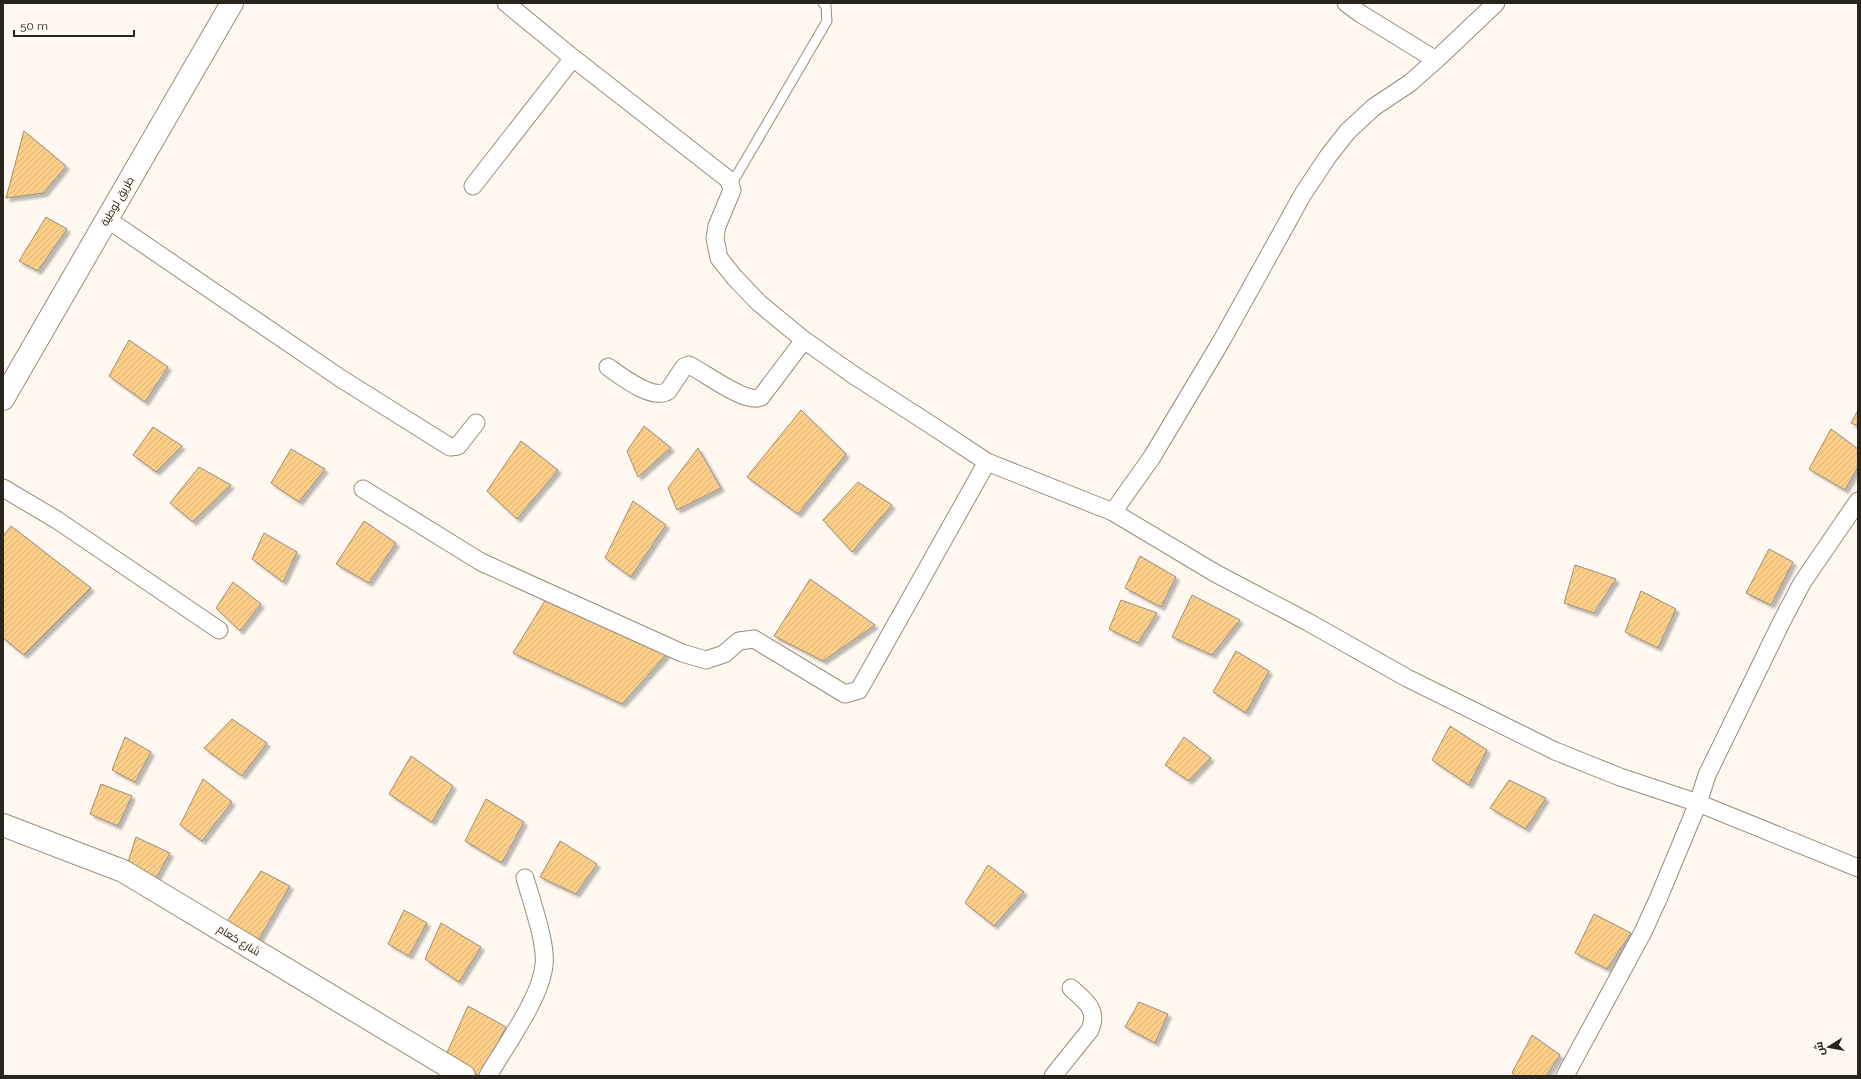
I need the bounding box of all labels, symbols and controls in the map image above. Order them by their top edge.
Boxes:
scale bar [14,12,134,38]
text: 50 m [20,19,48,33]
street label: طريق لوطية [98,174,137,228]
street label: شارع كعام [214,922,263,960]
north arrow [1809,1027,1849,1067]
text: ش [1812,1041,1827,1057]

